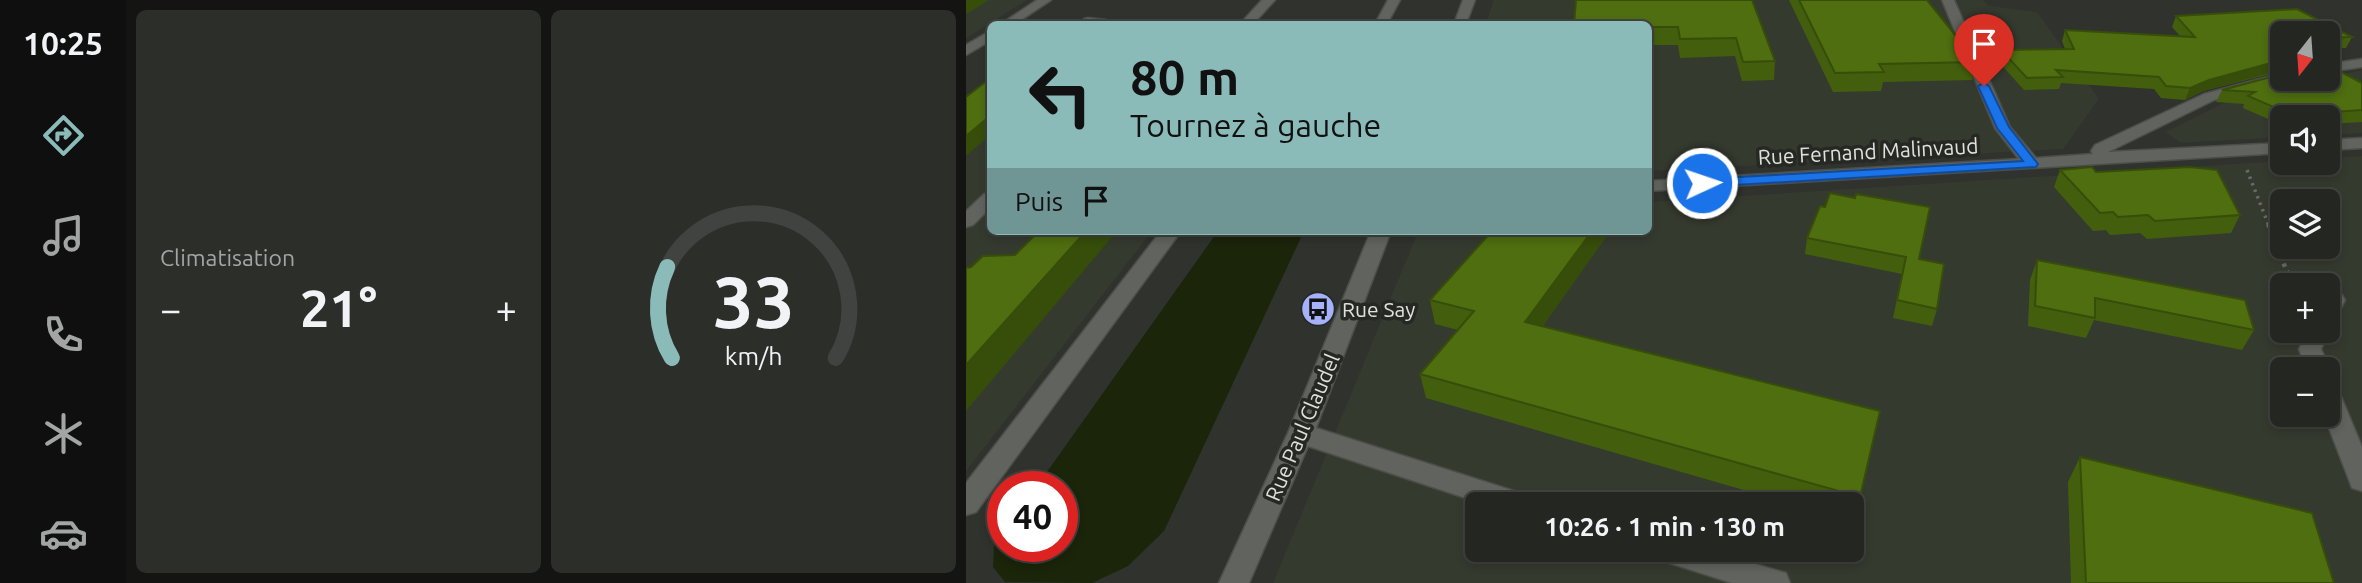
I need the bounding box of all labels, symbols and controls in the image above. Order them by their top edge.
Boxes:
pin [1954,14,2014,86]
north arrow [2270,21,2340,91]
map controls [2270,21,2340,427]
text: 10:25 [23,25,103,61]
icon: arrive [1965,25,2003,63]
icon: left [1015,49,1106,140]
text: 80 m [1130,49,1239,104]
button: sound [2270,105,2340,175]
text: Tournez à gauche [1130,107,1381,143]
icon: directions [39,111,88,160]
street label: Rue Fernand Malinvaud [1757,133,1979,169]
position arrow [1665,146,1739,220]
icon: arrive [1077,182,1115,220]
text: Puis [1015,187,1063,216]
button: layers [2270,189,2340,259]
icon: music [39,211,88,260]
text: Climatisation [160,245,295,270]
text: 33 [712,260,795,342]
button: + [2270,273,2340,343]
text: 21° [300,279,377,337]
text: − [160,288,181,330]
text: + [496,288,517,330]
bus stop icon: Rue Say [1299,290,1337,328]
place label: Rue Say [1342,297,1415,321]
icon: phone [39,310,88,359]
text: km/h [725,341,782,369]
street label: Rue Paul Claudel [1260,350,1344,504]
button: − [2270,357,2340,427]
icon: climate [39,409,88,458]
speed limit sign: 40 [987,471,1078,562]
icon: car [39,509,88,558]
text: 10:26 · 1 min · 130 m [1544,512,1785,541]

